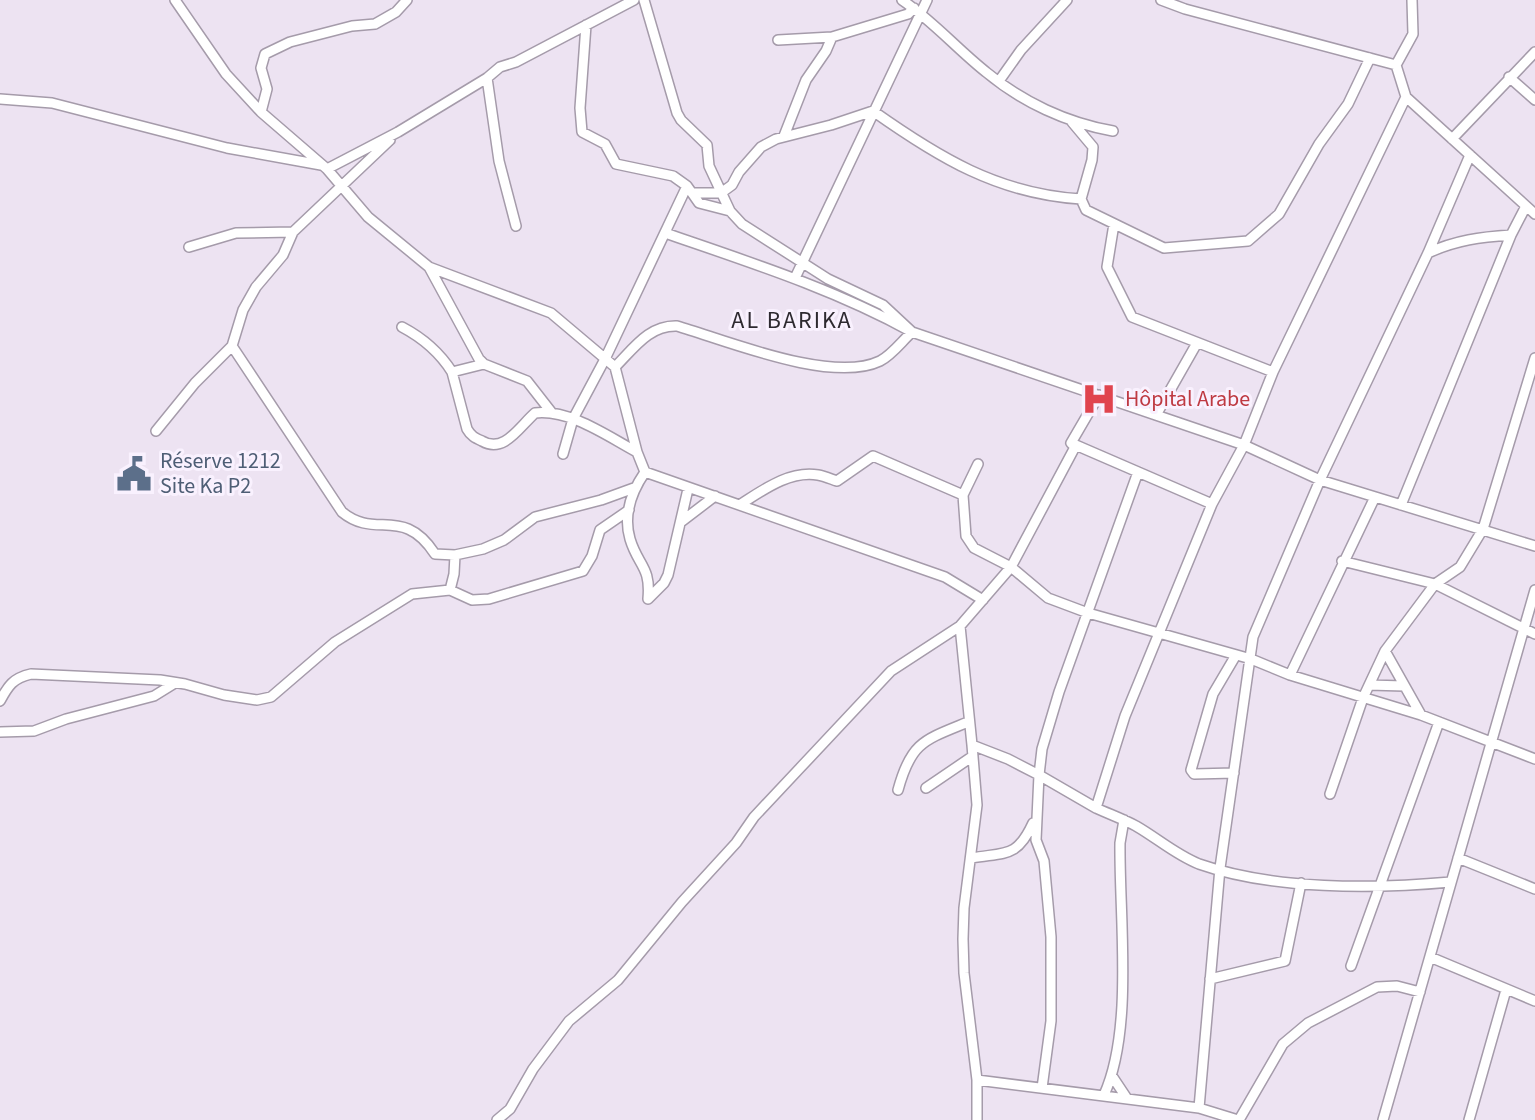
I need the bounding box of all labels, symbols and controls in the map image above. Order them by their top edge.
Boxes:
district label: AL BARIKA [731,303,853,338]
hospital icon: Hôpital Arabe [1080,380,1118,418]
place label: Hôpital Arabe [1125,383,1250,415]
place label: Réserve 1212 Site Ka P2 [160,445,281,502]
public building icon: Réserve 1212 Site Ka P2 [115,455,153,493]

